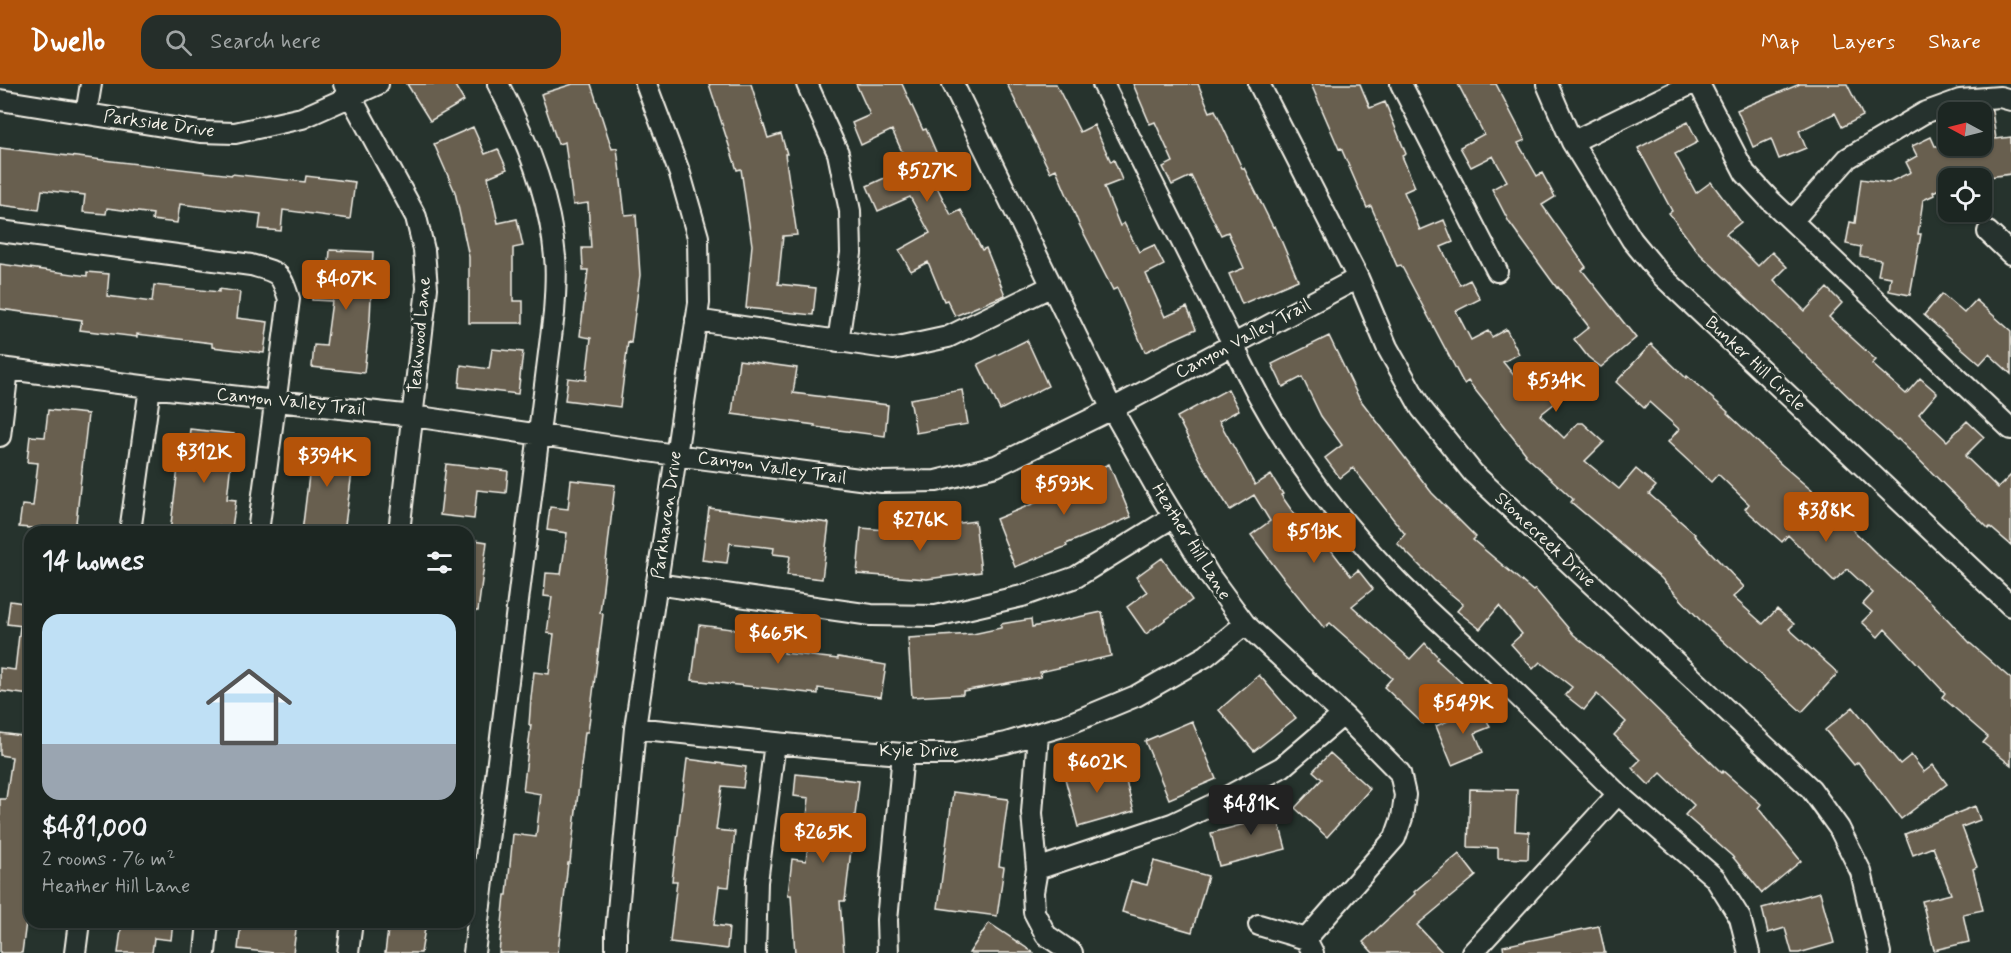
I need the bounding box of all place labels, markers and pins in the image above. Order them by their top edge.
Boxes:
pin: $527K [885,152,969,203]
pin: $407K [304,260,388,311]
pin: $534K [1514,362,1598,413]
pin: $312K [162,433,246,484]
pin: $394K [285,437,369,488]
pin: $593K [1022,465,1106,516]
pin: $388K [1784,492,1868,543]
pin: $276K [878,501,962,552]
pin: $513K [1272,513,1356,564]
pin: $665K [736,614,820,665]
pin: $549K [1421,684,1505,735]
pin: $602K [1055,743,1139,794]
pin: $481K [1209,785,1293,836]
pin: $265K [781,813,865,864]

